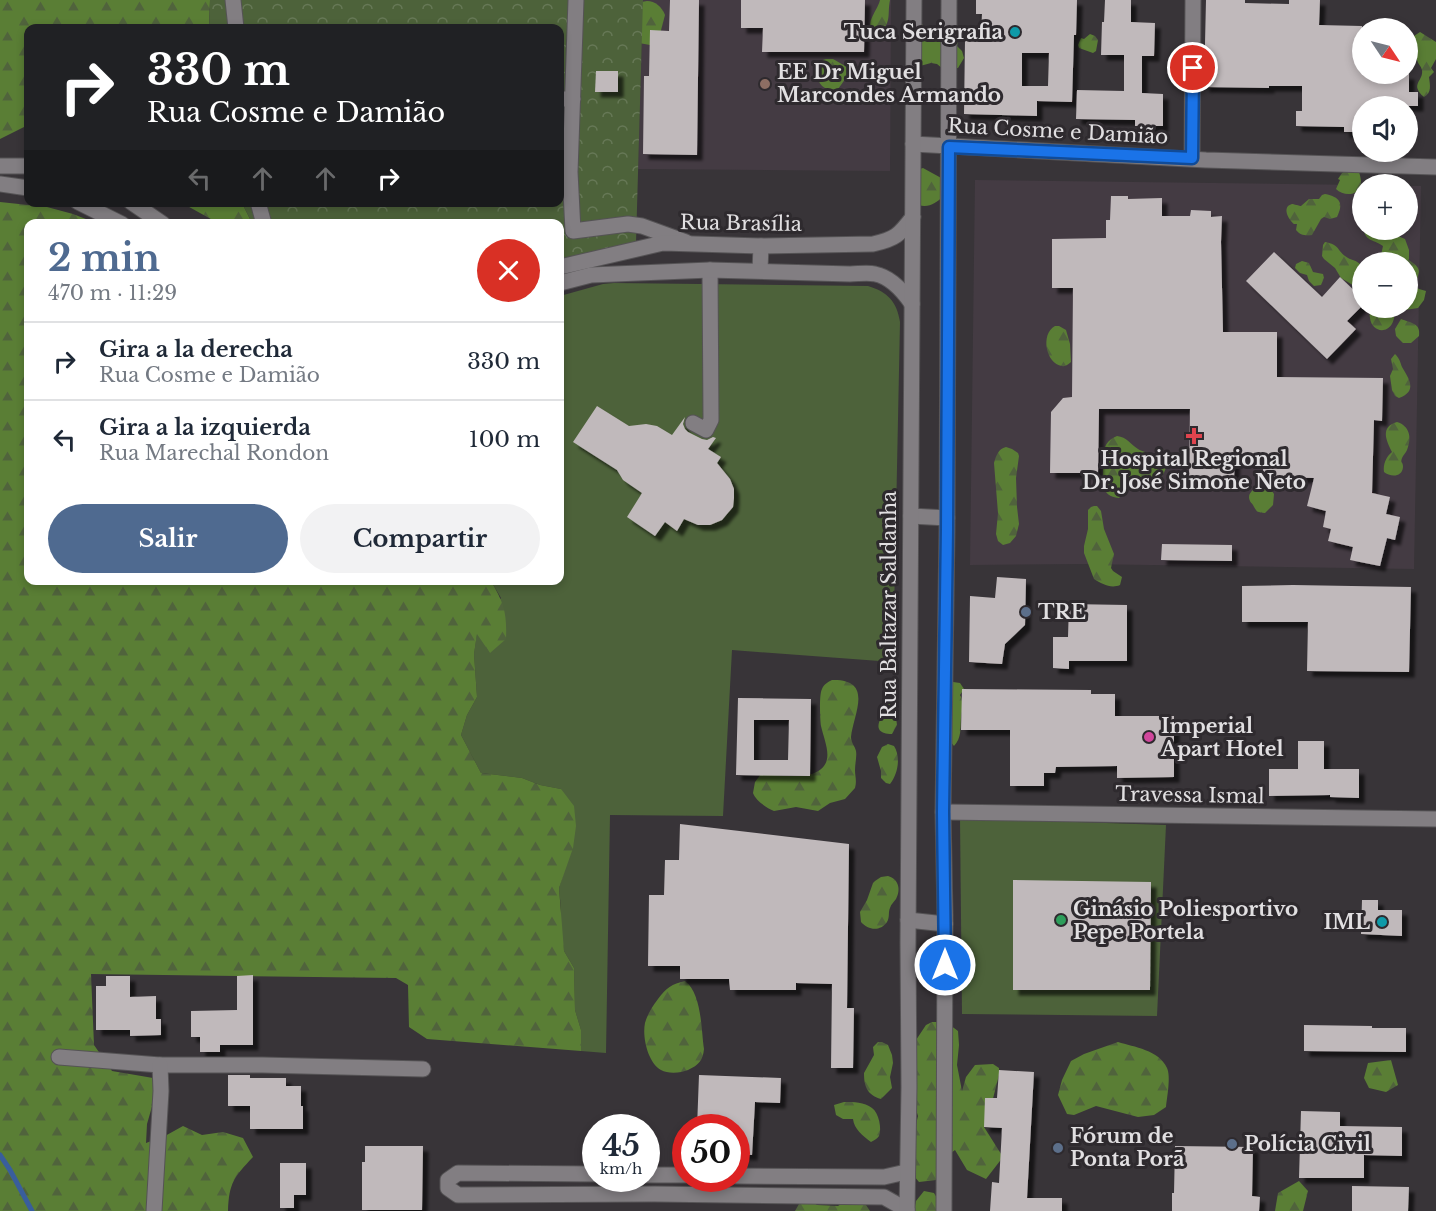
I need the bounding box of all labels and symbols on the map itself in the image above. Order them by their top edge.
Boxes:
north arrow [1352,18,1418,84]
place label: Tuca Serigrafia [844,20,1004,44]
marker: Tuca Serigrafia [1008,25,1022,39]
pin [1167,42,1218,93]
place label: EE Dr Miguel Marcondes Armando [777,60,1001,107]
marker: EE Dr Miguel Marcondes Armando [758,77,772,91]
street label: Rua Cosme e Damião [947,113,1169,149]
street label: Rua Brasília [680,210,803,236]
marker: Hospital Regional Dr. José Simone Neto [1185,427,1203,445]
place label: Hospital Regional Dr. José Simone Neto [1082,447,1306,494]
street label: Rua Baltazar Saldanha [877,490,901,719]
place label: TRE [1038,600,1086,624]
marker: TRE [1019,605,1033,619]
place label: Imperial Apart Hotel [1160,714,1284,761]
marker: Imperial Apart Hotel [1142,730,1156,744]
street label: Travessa Ismal [1115,782,1265,808]
place label: Ginásio Poliesportivo Pepe Portela [1073,897,1298,944]
place label: IML [1323,910,1370,934]
marker: Ginásio Poliesportivo Pepe Portela [1054,913,1068,927]
marker: IML [1375,915,1389,929]
position arrow [913,933,977,997]
speed limit sign: 50 [672,1114,750,1192]
place label: Fórum de Ponta Porã [1070,1124,1185,1171]
place label: Polícia Civil [1244,1132,1371,1156]
marker: Polícia Civil [1225,1137,1239,1151]
marker: Fórum de Ponta Porã [1051,1141,1065,1155]

